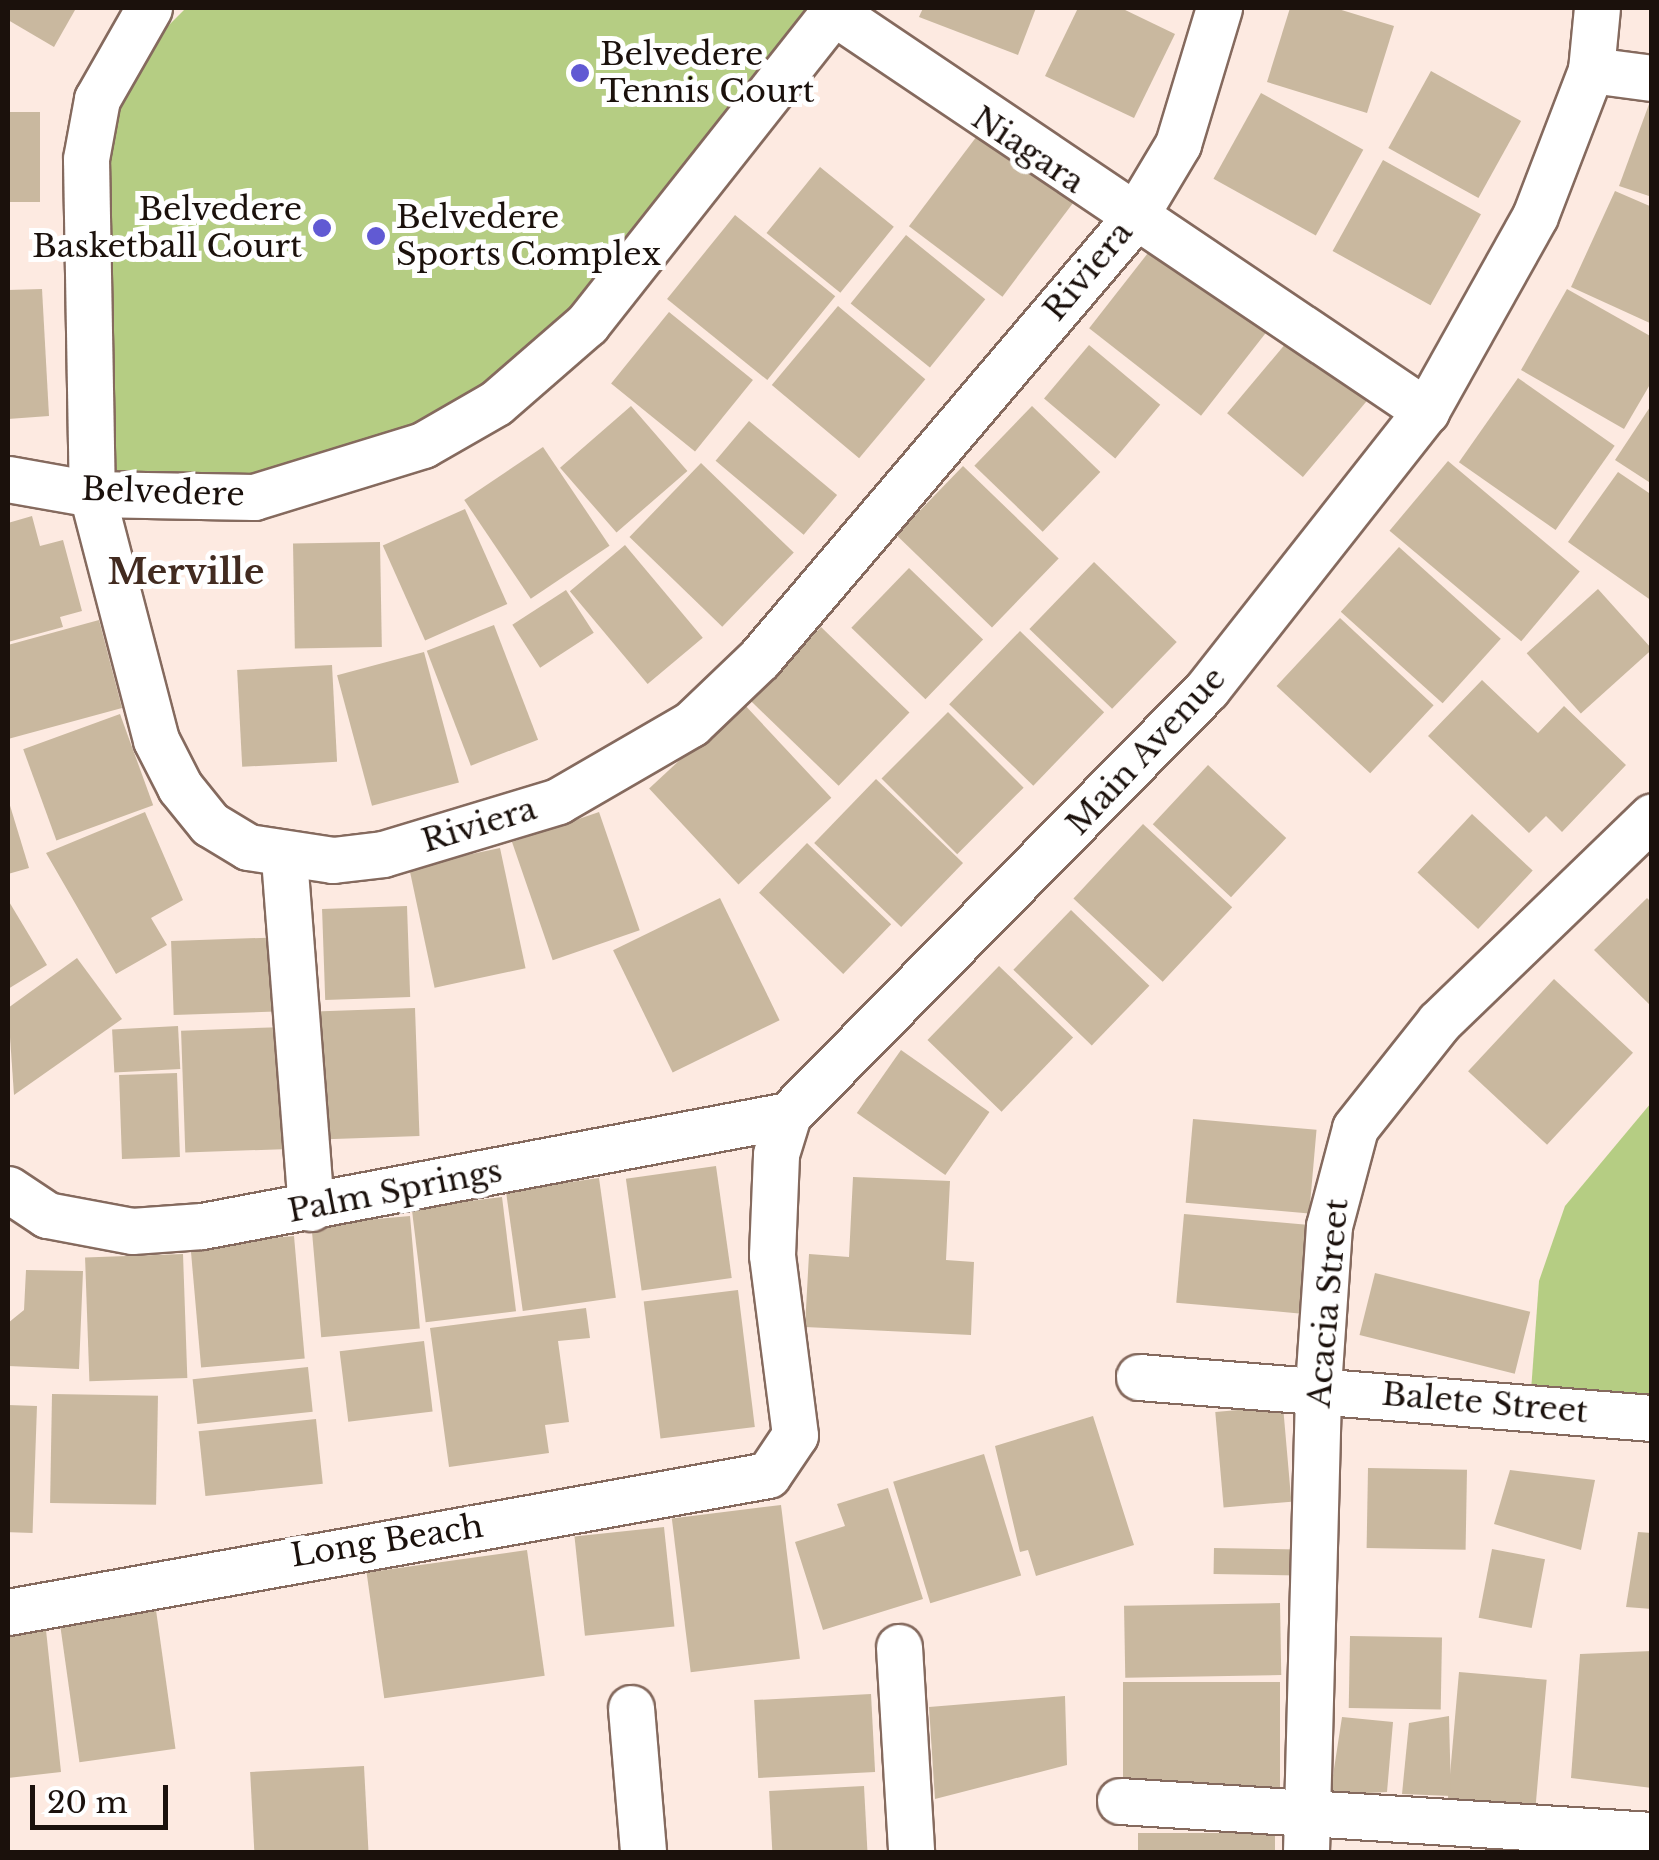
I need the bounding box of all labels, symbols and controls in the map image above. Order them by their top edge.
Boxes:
place label: Belvedere Tennis Court [600,36,815,111]
marker: Belvedere Tennis Court [569,62,591,84]
street label: Niagara [965,99,1091,201]
place label: Belvedere Basketball Court [32,191,302,266]
place label: Belvedere Sports Complex [396,199,661,274]
street label: Riviera [1035,214,1141,328]
marker: Belvedere Basketball Court [311,217,333,239]
marker: Belvedere Sports Complex [365,225,387,247]
street label: Belvedere [81,470,245,514]
district label: Merville [107,551,265,593]
street label: Main Avenue [1058,659,1234,843]
street label: Riviera [417,789,541,861]
street label: Palm Springs [285,1151,505,1231]
street label: Acacia Street [1300,1197,1356,1409]
street label: Balete Street [1380,1375,1590,1431]
street label: Long Beach [288,1507,486,1575]
scale bar [35,1765,172,1827]
text: 20 m [47,1784,128,1821]

